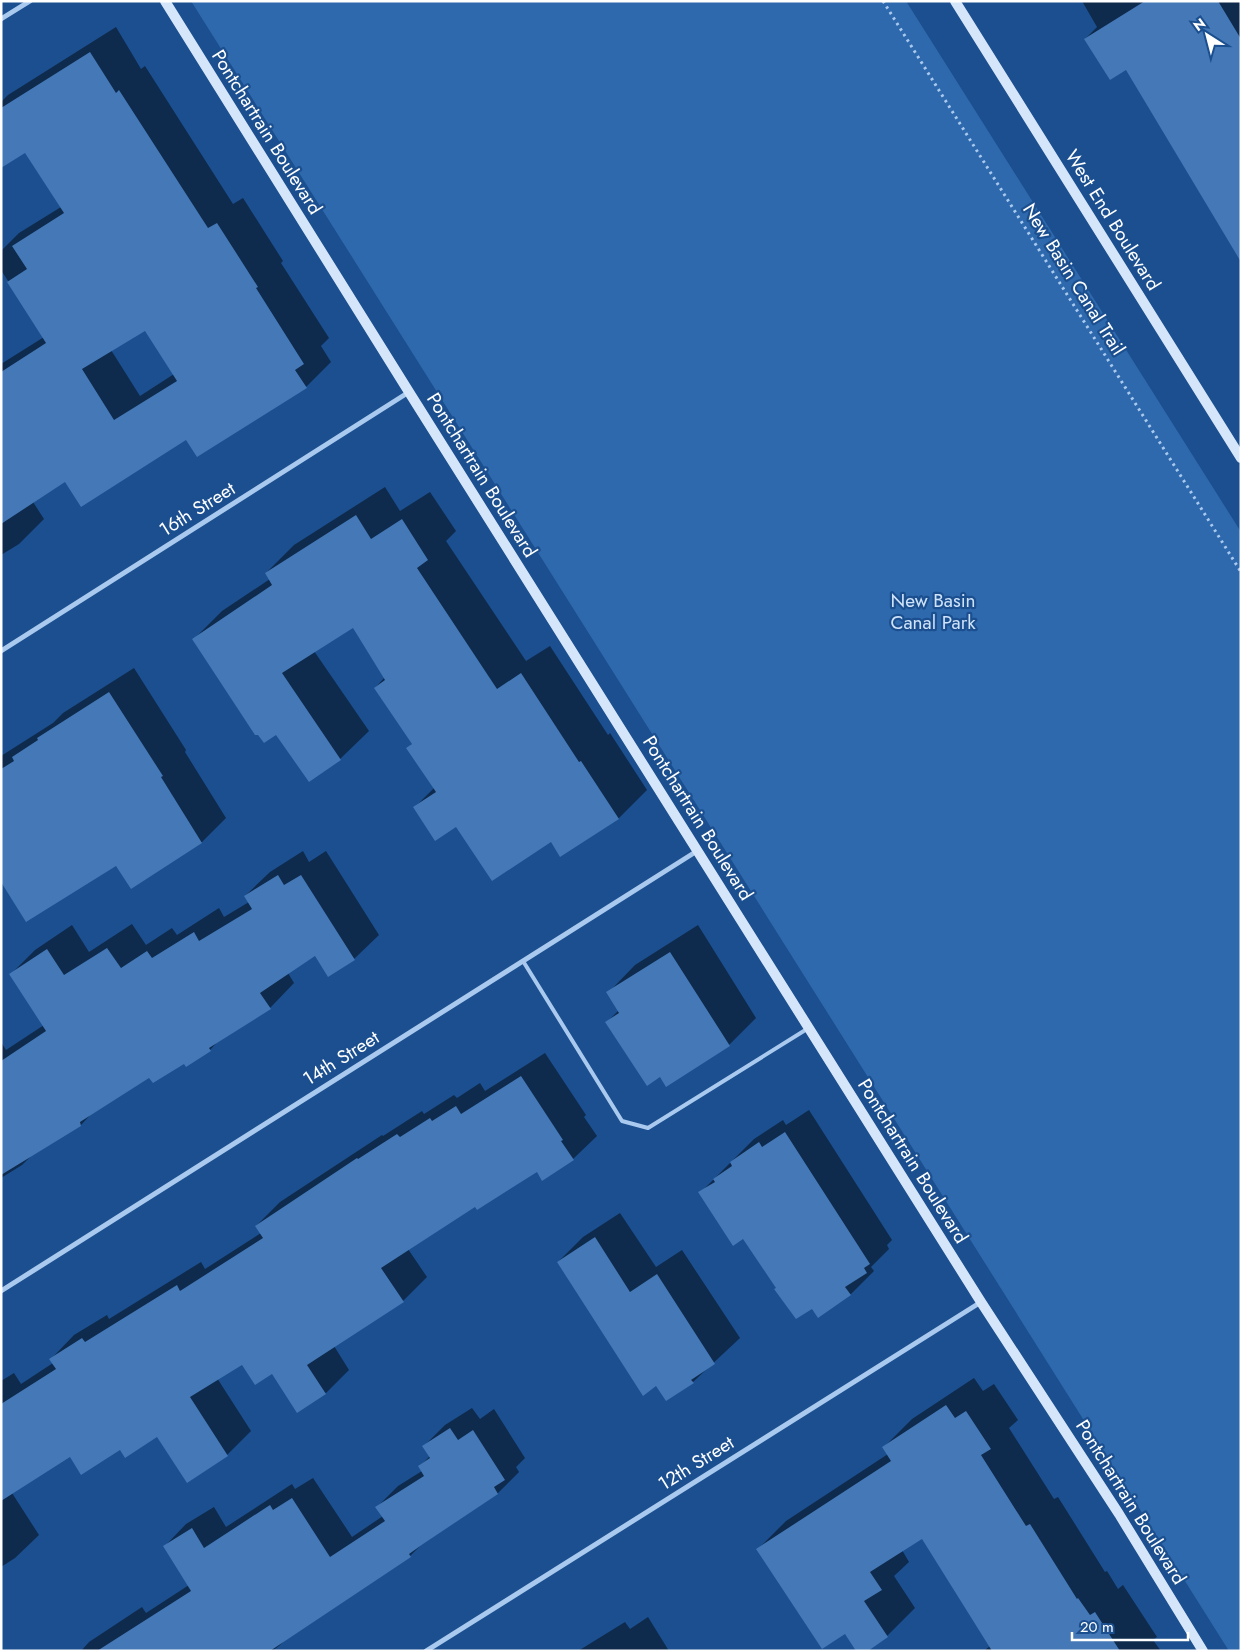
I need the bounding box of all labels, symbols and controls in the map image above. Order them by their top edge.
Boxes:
north arrow [1182,10,1232,60]
text: N [1189,13,1210,36]
street label: Pontchartrain Boulevard [205,44,329,220]
street label: West End Boulevard [1059,144,1167,296]
street label: New Basin Canal Trail [1016,198,1132,360]
street label: Pontchartrain Boulevard [420,387,544,563]
street label: 16th Street [154,475,241,543]
park label: New Basin Canal Park [890,587,976,636]
street label: Pontchartrain Boulevard [636,730,760,906]
street label: 14th Street [298,1024,385,1092]
street label: Pontchartrain Boulevard [851,1073,975,1249]
street label: Pontchartrain Boulevard [1069,1414,1193,1590]
street label: 12th Street [653,1429,740,1497]
scale bar [1072,1610,1188,1642]
text: 20 m [1080,1616,1114,1638]

